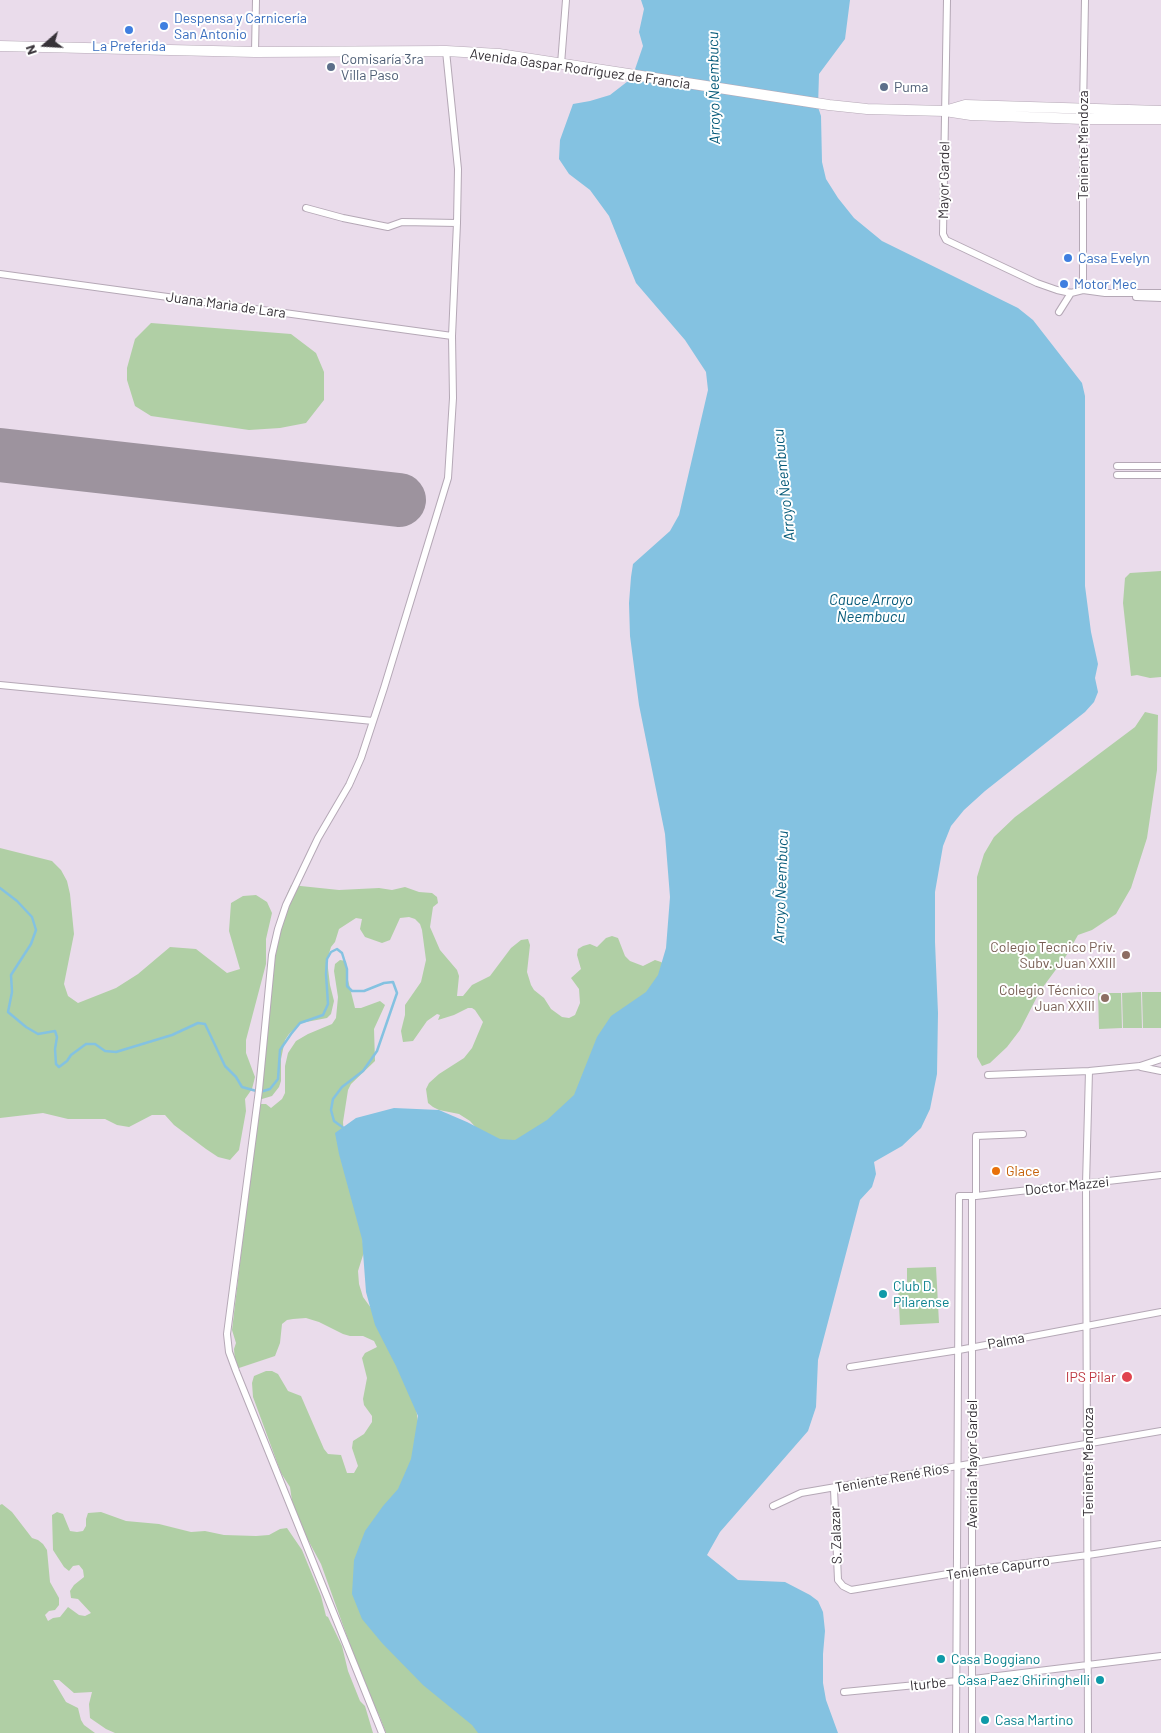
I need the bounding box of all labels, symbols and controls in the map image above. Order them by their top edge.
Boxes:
place label: Despensa y Carnicería San Antonio [174,10,307,42]
north arrow [20,20,70,70]
marker: Despensa y Carnicería San Antonio [158,20,170,32]
marker: La Preferida [123,24,135,36]
water label: Arroyo Ñeembucu [704,31,724,145]
place label: La Preferida [92,38,166,54]
text: N [21,43,40,57]
street label: Avenida Gaspar Rodríguez de Francia [469,45,691,93]
place label: Comisaría 3ra Villa Paso [341,51,424,84]
marker: Comisaría 3ra Villa Paso [325,61,337,73]
place label: Puma [894,79,929,95]
marker: Puma [878,81,890,93]
street label: Teniente Mendoza [1075,90,1091,200]
street label: Mayor Gardel [935,141,953,219]
place label: Casa Evelyn [1078,250,1150,266]
marker: Casa Evelyn [1062,252,1074,264]
place label: Motor Mec [1074,276,1137,292]
marker: Motor Mec [1058,278,1070,290]
street label: Juana Marìa de Lara [165,288,287,322]
water label: Arroyo Ñeembucu [769,428,799,542]
water label: Cauce Arroyo Ñeembucu [829,591,913,626]
water label: Arroyo Ñeembucu [770,830,792,944]
place label: Colegio Tecnico Priv. Subv. Juan XXIII [990,939,1116,972]
marker: Colegio Tecnico Priv. Subv. Juan XXIII [1120,949,1132,961]
place label: Colegio Técnico Juan XXIII [999,982,1095,1014]
marker: Colegio Técnico Juan XXIII [1099,992,1111,1004]
place label: Glace [1006,1163,1040,1179]
marker: Glace [990,1165,1002,1177]
street label: Doctor Mazzei [1024,1173,1110,1199]
place label: Club D. Pilarense [893,1278,949,1310]
marker: Club D. Pilarense [877,1288,889,1300]
street label: Palma [986,1329,1026,1353]
place label: IPS Pilar [1066,1369,1116,1385]
marker: IPS Pilar [1120,1370,1134,1384]
street label: Avenida Mayor Gardel [964,1400,980,1528]
street label: Teniente Mendoza [1080,1407,1096,1517]
street label: Teniente René Ríos [834,1460,950,1496]
street label: S. Zalazar [827,1506,845,1564]
street label: Teniente Capurro [945,1552,1051,1584]
place label: Casa Boggiano [951,1651,1040,1667]
marker: Casa Boggiano [935,1653,947,1665]
place label: Casa Paez Ghiringhelli [958,1672,1090,1688]
street label: Iturbe [909,1674,947,1694]
marker: Casa Paez Ghiringhelli [1094,1674,1106,1686]
place label: Casa Martino [995,1712,1073,1728]
marker: Casa Martino [979,1714,991,1726]

